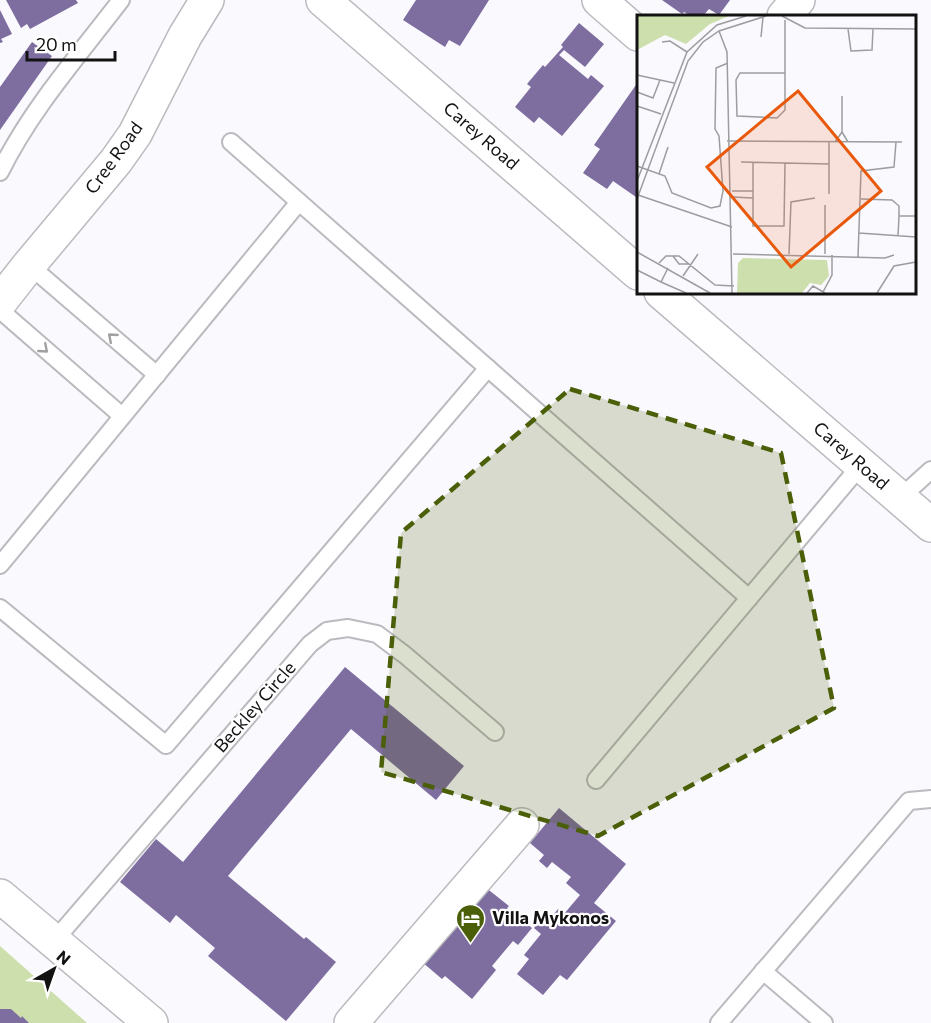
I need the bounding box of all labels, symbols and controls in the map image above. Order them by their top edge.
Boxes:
inset map [637,15,916,294]
scale bar [27,24,116,62]
text: 20 m [36,33,77,55]
street label: Carey Road [439,97,524,174]
street label: Cree Road [80,117,147,198]
one-way arrow [108,333,119,344]
one-way arrow [37,342,48,353]
street label: Carey Road [809,417,894,494]
street label: Beckley Circle [209,656,300,756]
hotel icon: Villa Mykonos [455,902,487,944]
place label: Villa Mykonos [492,906,609,928]
north arrow [24,939,84,999]
text: N [53,946,75,968]

